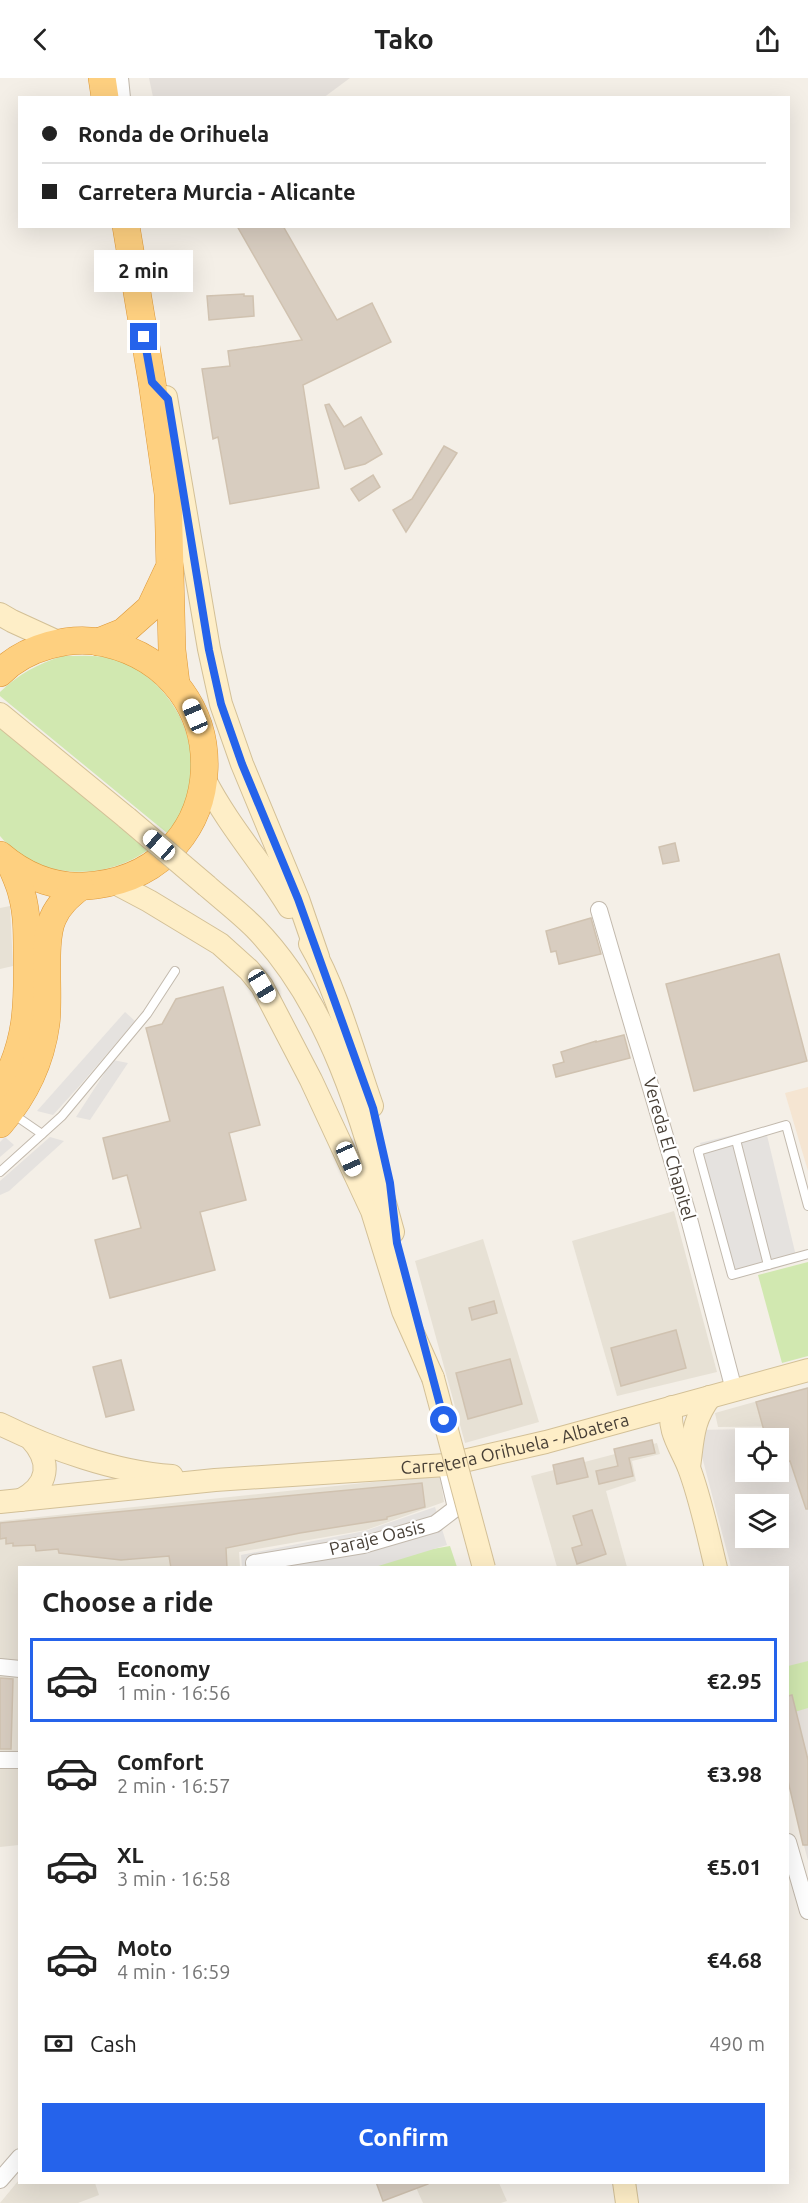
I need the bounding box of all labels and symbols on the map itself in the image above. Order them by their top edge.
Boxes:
callout: 2 min [94,250,194,292]
route end [130,323,157,350]
car [180,696,210,736]
car [140,826,178,864]
car [245,966,279,1006]
street label: Vereda El Chapitel [640,1075,700,1223]
car [333,1139,365,1179]
route start [430,1406,457,1433]
street label: Carretera Orihuela - Albatera [400,1409,631,1477]
street label: Paraje Oasis [327,1515,427,1559]

